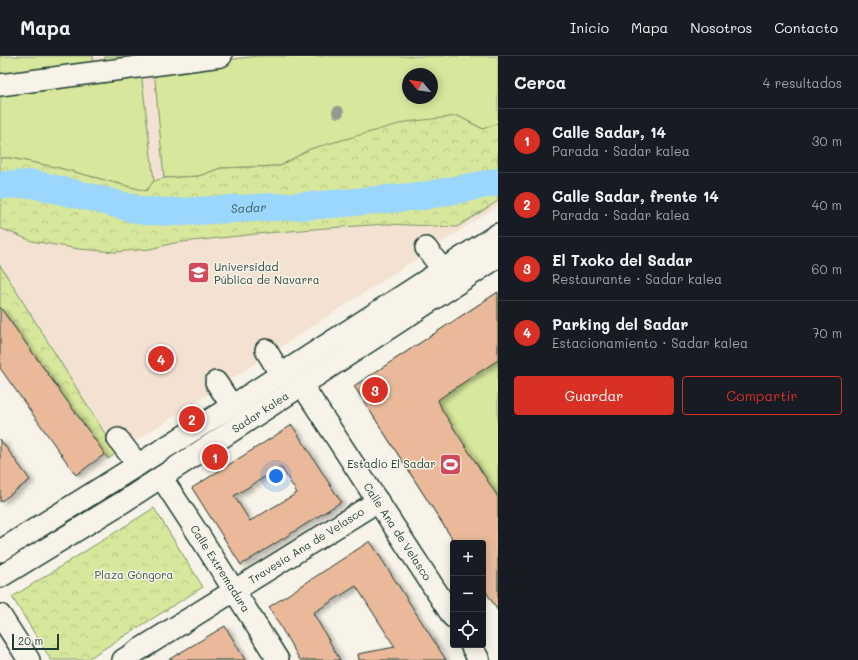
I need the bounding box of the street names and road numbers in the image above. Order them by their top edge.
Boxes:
street label: Sadar kalea [229,388,291,436]
street label: Calle Ana de Velasco [361,480,435,584]
street label: Travesía Ana de Velasco [245,503,367,587]
street label: Calle Extremadura [187,522,254,615]

